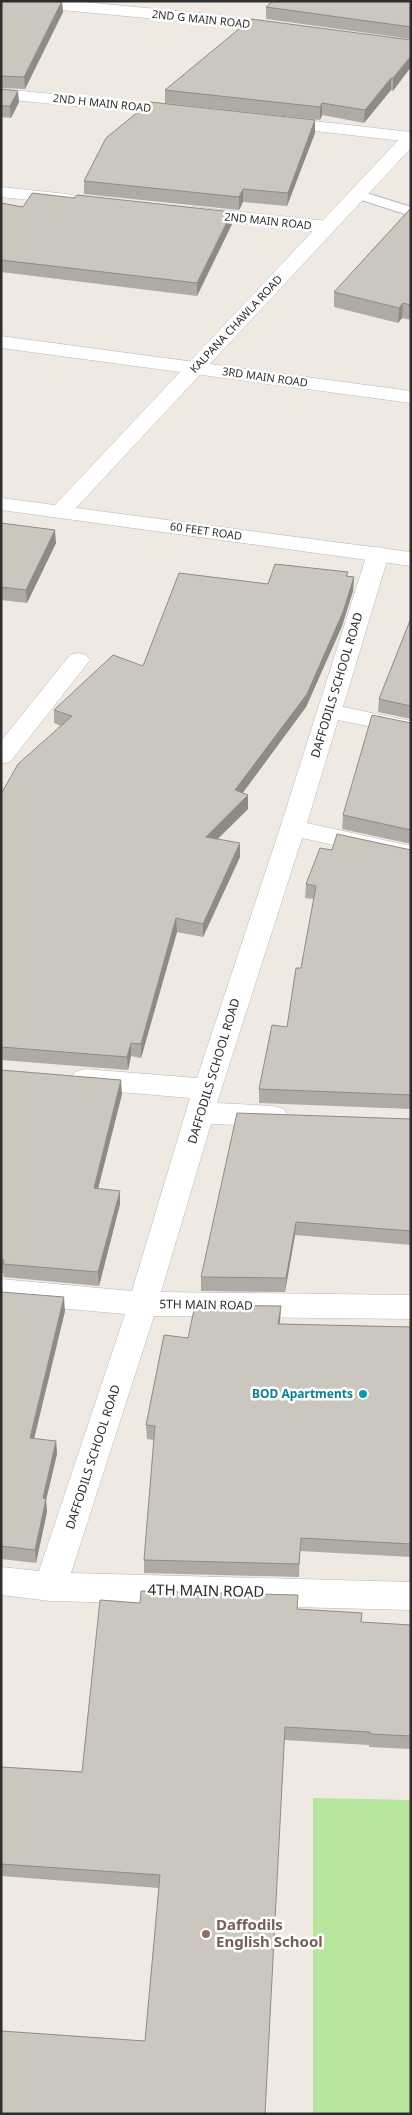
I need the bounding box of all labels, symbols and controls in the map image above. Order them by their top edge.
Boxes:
street label: 2ND G MAIN ROAD [151,6,251,31]
street label: 2ND H MAIN ROAD [52,90,152,115]
street label: 2ND MAIN ROAD [224,208,312,233]
street label: KALPANA CHAWLA ROAD [186,271,285,376]
street label: 3RD MAIN ROAD [221,363,309,390]
street label: 60 FEET ROAD [169,518,243,543]
street label: DAFFODILS SCHOOL ROAD [306,610,367,760]
street label: DAFFODILS SCHOOL ROAD [183,996,244,1146]
street label: 5TH MAIN ROAD [159,1295,253,1314]
street label: DAFFODILS SCHOOL ROAD [61,1382,124,1531]
place label: BOD Apartments [252,1385,353,1402]
marker: BOD Apartments [357,1388,369,1400]
street label: 4TH MAIN ROAD [147,1579,265,1601]
place label: Daffodils English School [216,1914,323,1951]
marker: Daffodils English School [200,1928,212,1940]

